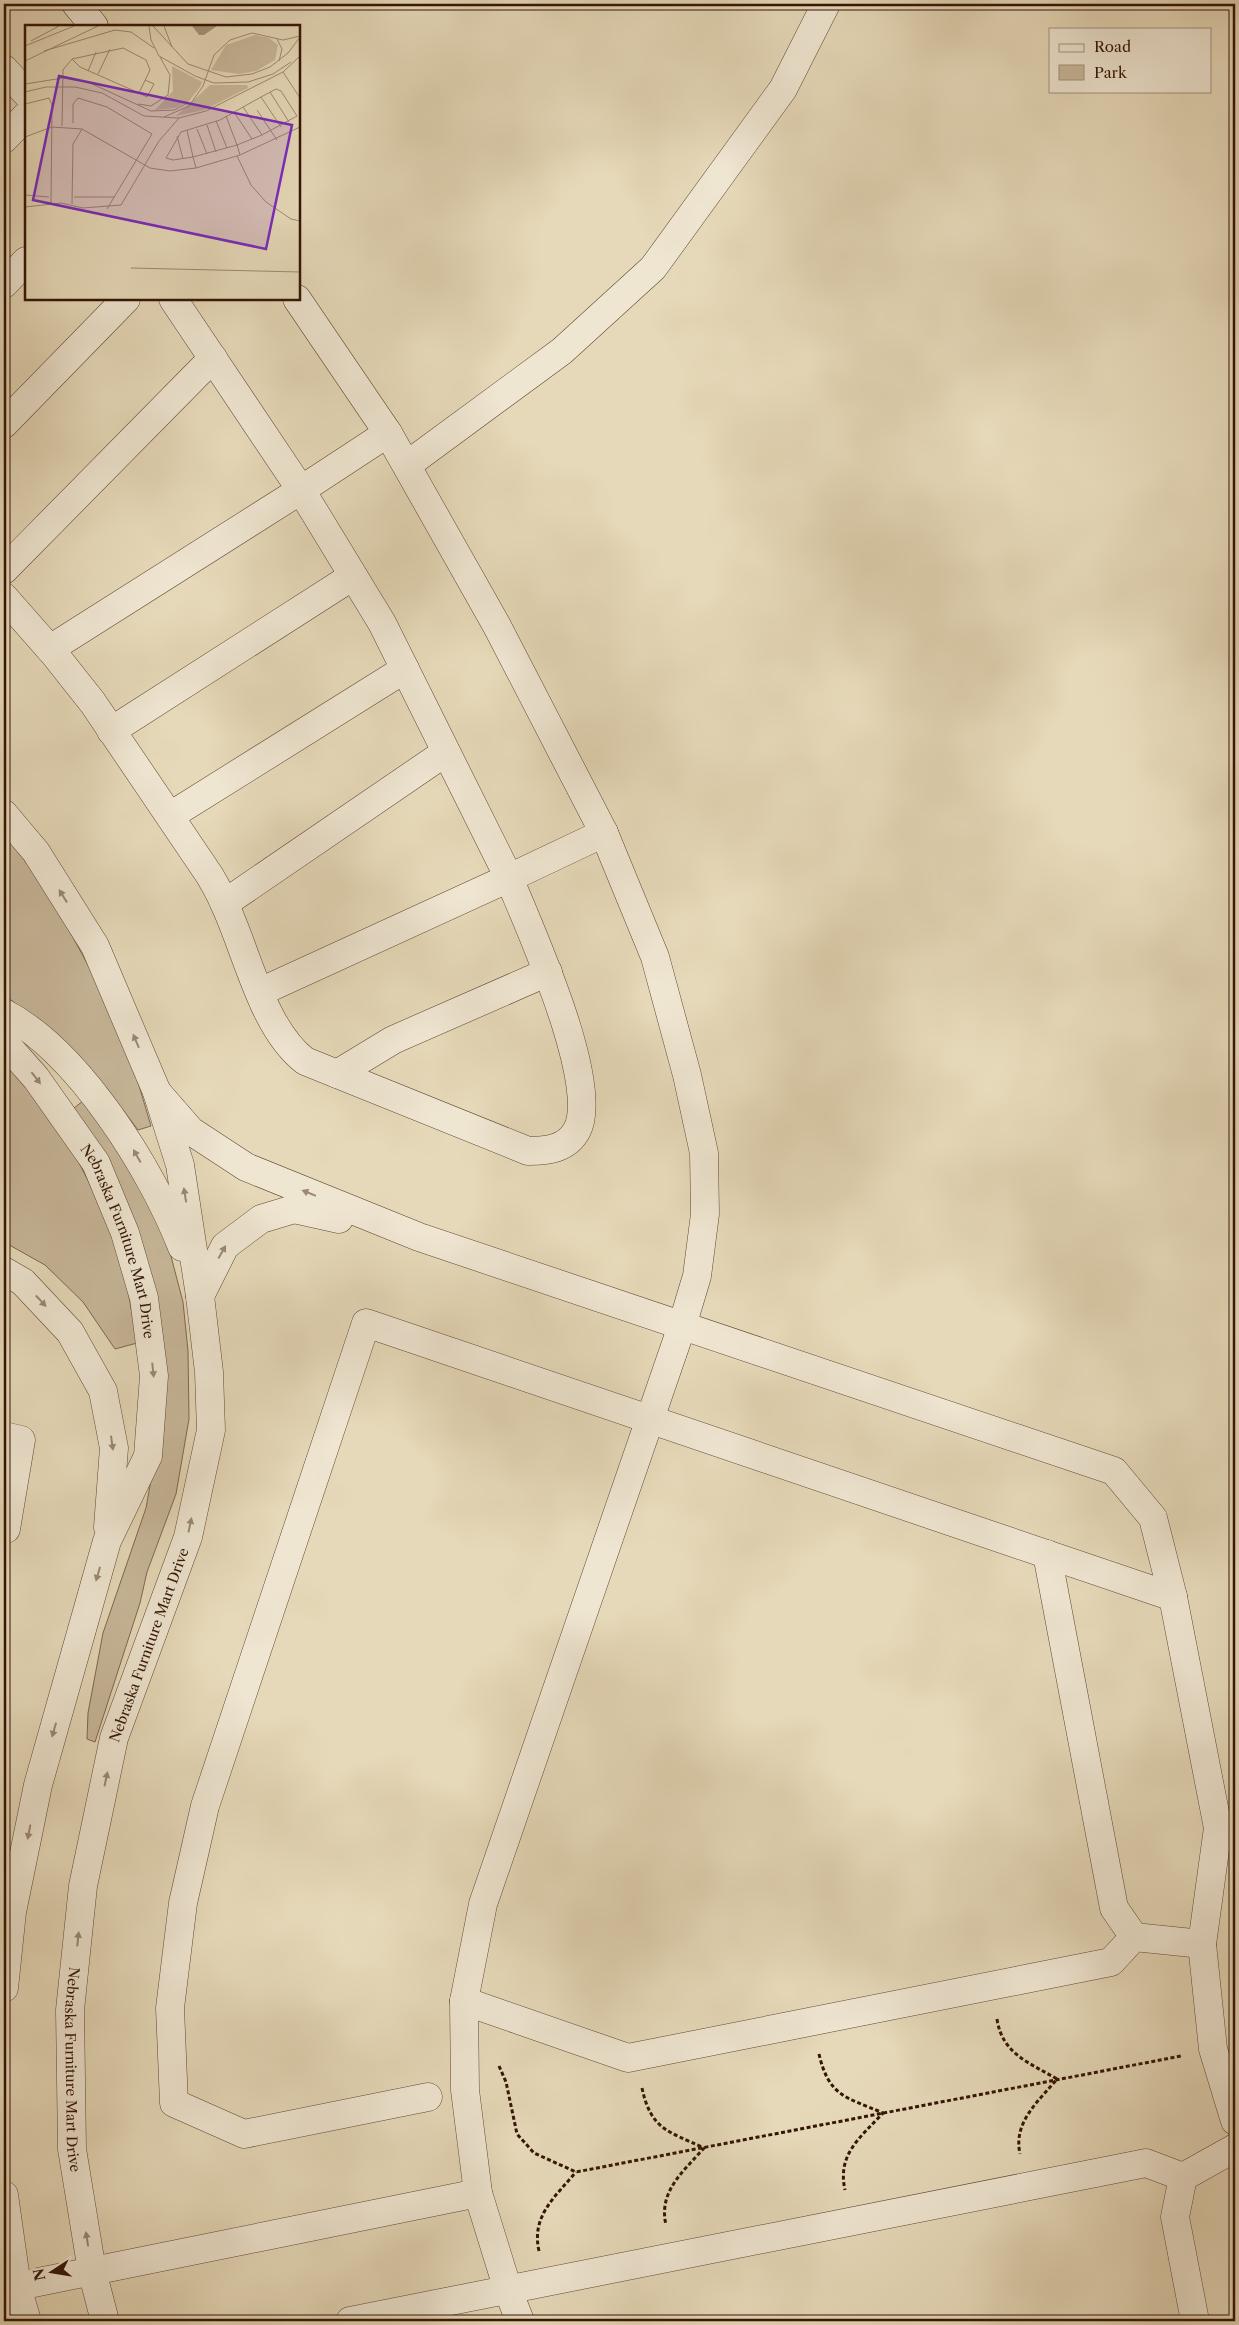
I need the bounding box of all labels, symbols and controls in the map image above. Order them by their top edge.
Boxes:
inset map [25,25,300,300]
legend [1049,28,1212,92]
text: Road [1094,37,1131,56]
text: Park [1094,63,1128,82]
one-way arrow [59,890,68,903]
one-way arrow [131,1034,139,1048]
one-way arrow [30,1071,41,1084]
street label: Nebraska Furniture Mart Drive [77,1141,158,1340]
one-way arrow [132,1149,141,1163]
one-way arrow [181,1187,189,1203]
one-way arrow [301,1189,316,1196]
one-way arrow [218,1245,226,1260]
one-way arrow [35,1295,47,1307]
one-way arrow [149,1362,157,1378]
one-way arrow [109,1435,117,1451]
one-way arrow [187,1517,195,1533]
street label: Nebraska Furniture Mart Drive [105,1545,193,1745]
one-way arrow [94,1566,102,1582]
one-way arrow [49,1723,57,1738]
one-way arrow [102,1770,110,1786]
one-way arrow [24,1825,32,1841]
one-way arrow [74,1930,82,1946]
street label: Nebraska Furniture Mart Drive [61,1966,85,2174]
one-way arrow [83,2231,91,2247]
north arrow [28,2248,78,2298]
text: N [29,2267,49,2283]

